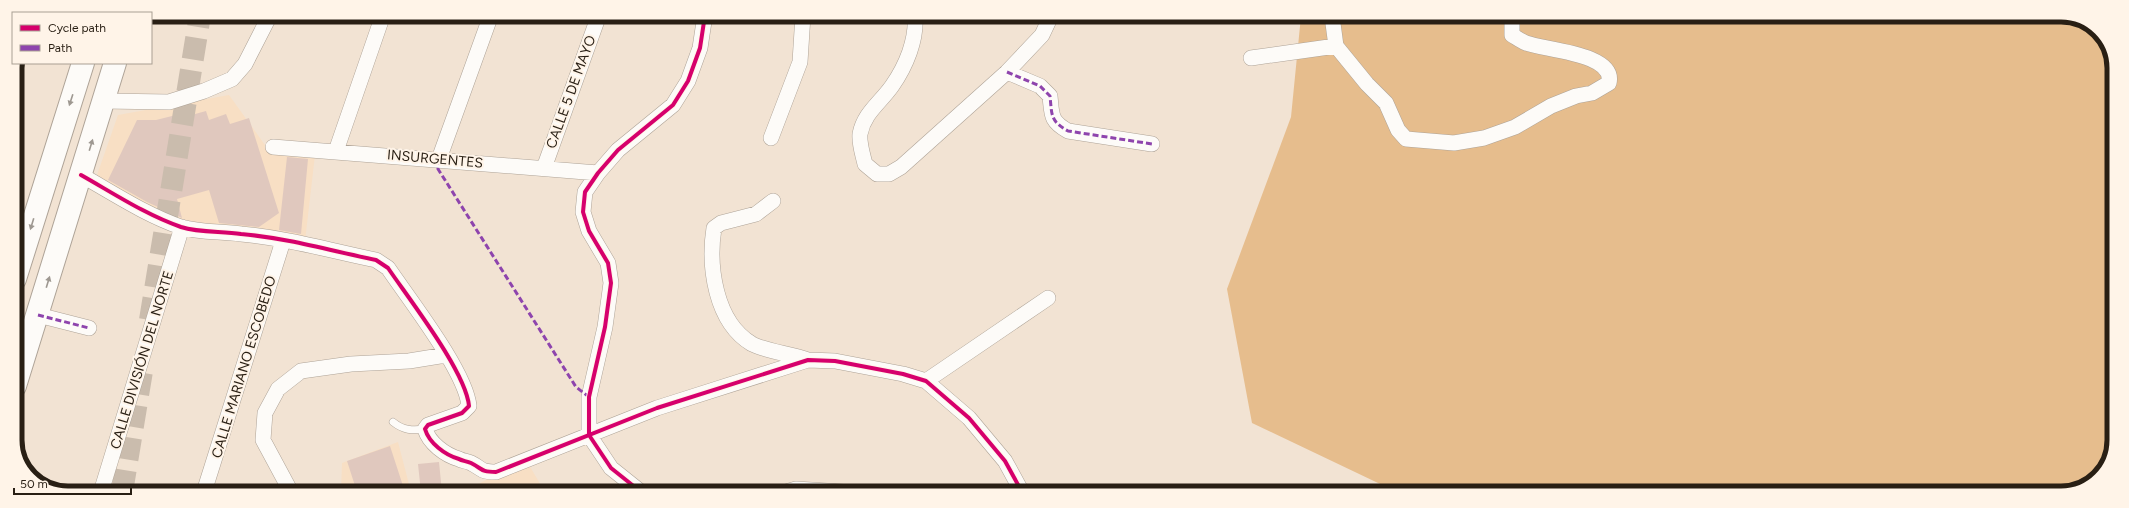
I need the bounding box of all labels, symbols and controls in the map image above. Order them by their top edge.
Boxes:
legend [12,12,152,64]
text: Cycle path [48,21,106,35]
street label: CALLE 5 DE MAYO [543,33,599,151]
text: Path [48,41,72,55]
one-way arrow [68,95,74,107]
one-way arrow [88,138,94,150]
street label: INSURGENTES [386,146,484,172]
one-way arrow [29,219,35,231]
street label: CALLE DIVISIÓN DEL NORTE [107,269,177,451]
street label: CALLE MARIANO ESCOBEDO [208,274,280,460]
one-way arrow [45,276,51,288]
scale bar [14,470,131,496]
text: 50 m [20,477,48,491]

